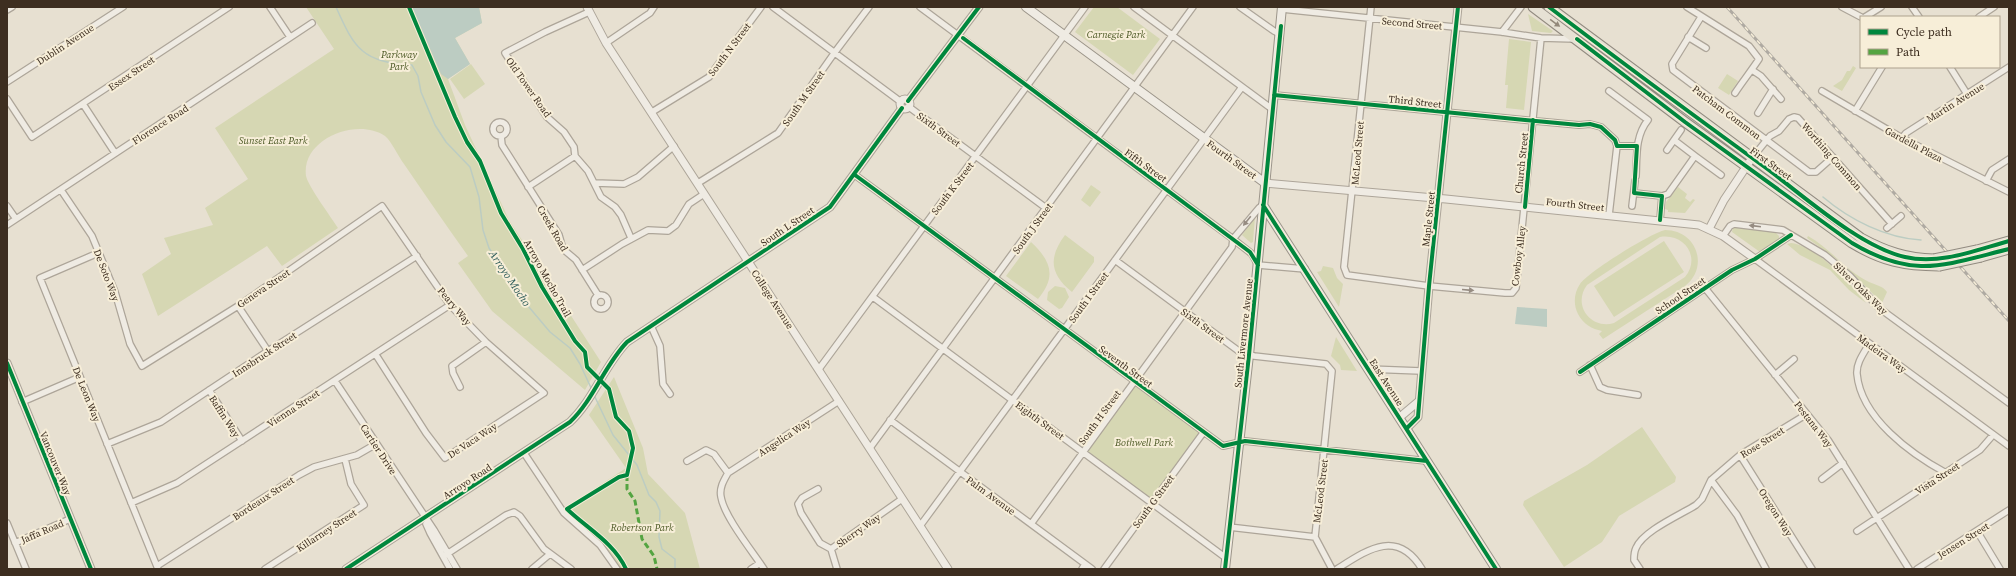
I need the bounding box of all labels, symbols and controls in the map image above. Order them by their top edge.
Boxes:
street label: Second Street [1381,14,1443,33]
legend [1860,16,2000,68]
street label: South N Street [705,19,754,79]
one-way arrow [1550,19,1560,27]
street label: Dublin Avenue [34,21,96,68]
text: Cycle path [1896,24,1952,40]
park label: Carnegie Park [1087,28,1145,41]
text: Path [1896,44,1920,60]
park label: Parkway Park [380,48,417,73]
street label: Essex Street [106,53,158,94]
street label: Old Tower Road [503,55,554,120]
street label: South M Street [779,67,828,129]
street label: Martin Avenue [1924,79,1987,125]
street label: Patcham Common [1690,82,1764,142]
street label: Third Street [1388,92,1443,111]
street label: Florence Road [130,101,191,147]
street label: Sixth Street [914,109,964,150]
street label: McLeod Street [1348,120,1367,185]
street label: Worthing Common [1799,120,1865,193]
street label: Gardella Plaza [1883,124,1946,166]
street label: Church Street [1512,131,1531,194]
park label: Sunset East Park [239,134,308,147]
street label: Fourth Street [1204,137,1260,182]
street label: First Street [1747,144,1795,183]
street label: Fifth Street [1122,146,1170,186]
street label: South K Street [928,159,977,217]
street label: Maple Street [1419,190,1438,247]
street label: Fourth Street [1545,195,1605,214]
street label: South J Street [1010,200,1056,256]
street label: Creek Road [534,203,571,254]
street label: South L Street [758,203,817,249]
one-way arrow [1243,216,1252,227]
one-way arrow [1749,223,1761,229]
street label: Cowboy Alley [1508,224,1529,287]
street label: Arroyo Mocho Trail [521,237,574,319]
water label: Arroyo Mocho [485,246,534,310]
street label: De Soto Way [91,247,123,304]
street label: Silver Oaks Way [1831,259,1891,318]
street label: Geneva Street [234,266,293,311]
street label: College Avenue [749,267,797,331]
street label: South I Street [1066,269,1112,325]
street label: School Street [1653,273,1709,317]
street label: South Livermore Avenue [1231,278,1256,388]
street label: Peary Way [435,284,475,329]
one-way arrow [1462,286,1474,293]
street label: Sixth Street [1178,305,1228,346]
street label: Innsbruck Street [230,328,300,380]
street label: Madeira Way [1854,331,1910,376]
street label: Seventh Street [1096,342,1156,391]
street label: East Avenue [1366,356,1407,408]
street label: De Leon Way [70,365,104,424]
street label: Vienna Street [265,386,323,430]
street label: South H Street [1075,387,1124,447]
street label: Baffin Way [206,393,243,441]
street label: Eighth Street [1013,398,1067,443]
street label: Pestana Way [1791,398,1836,451]
street label: Angelica Way [756,415,814,459]
street label: De Vaca Way [445,419,500,461]
street label: Cartier Drive [357,422,400,477]
street label: Rose Street [1738,423,1787,461]
street label: Vancouver Way [37,429,75,498]
park label: Bothwell Park [1114,436,1173,449]
street label: McLeod Street [1310,458,1331,524]
street label: Vista Street [1913,459,1963,498]
street label: Arroyo Road [440,461,494,502]
street label: South G Street [1130,471,1178,531]
street label: Bordeaux Street [230,473,297,523]
street label: Palm Avenue [963,473,1018,518]
street label: Oregon Way [1756,486,1796,539]
street label: Killarney Street [294,506,359,555]
street label: Sherry Way [834,510,884,550]
street label: Jaffa Road [18,517,66,547]
street label: Jensen Street [1934,519,1992,562]
park label: Robertson Park [609,521,674,534]

